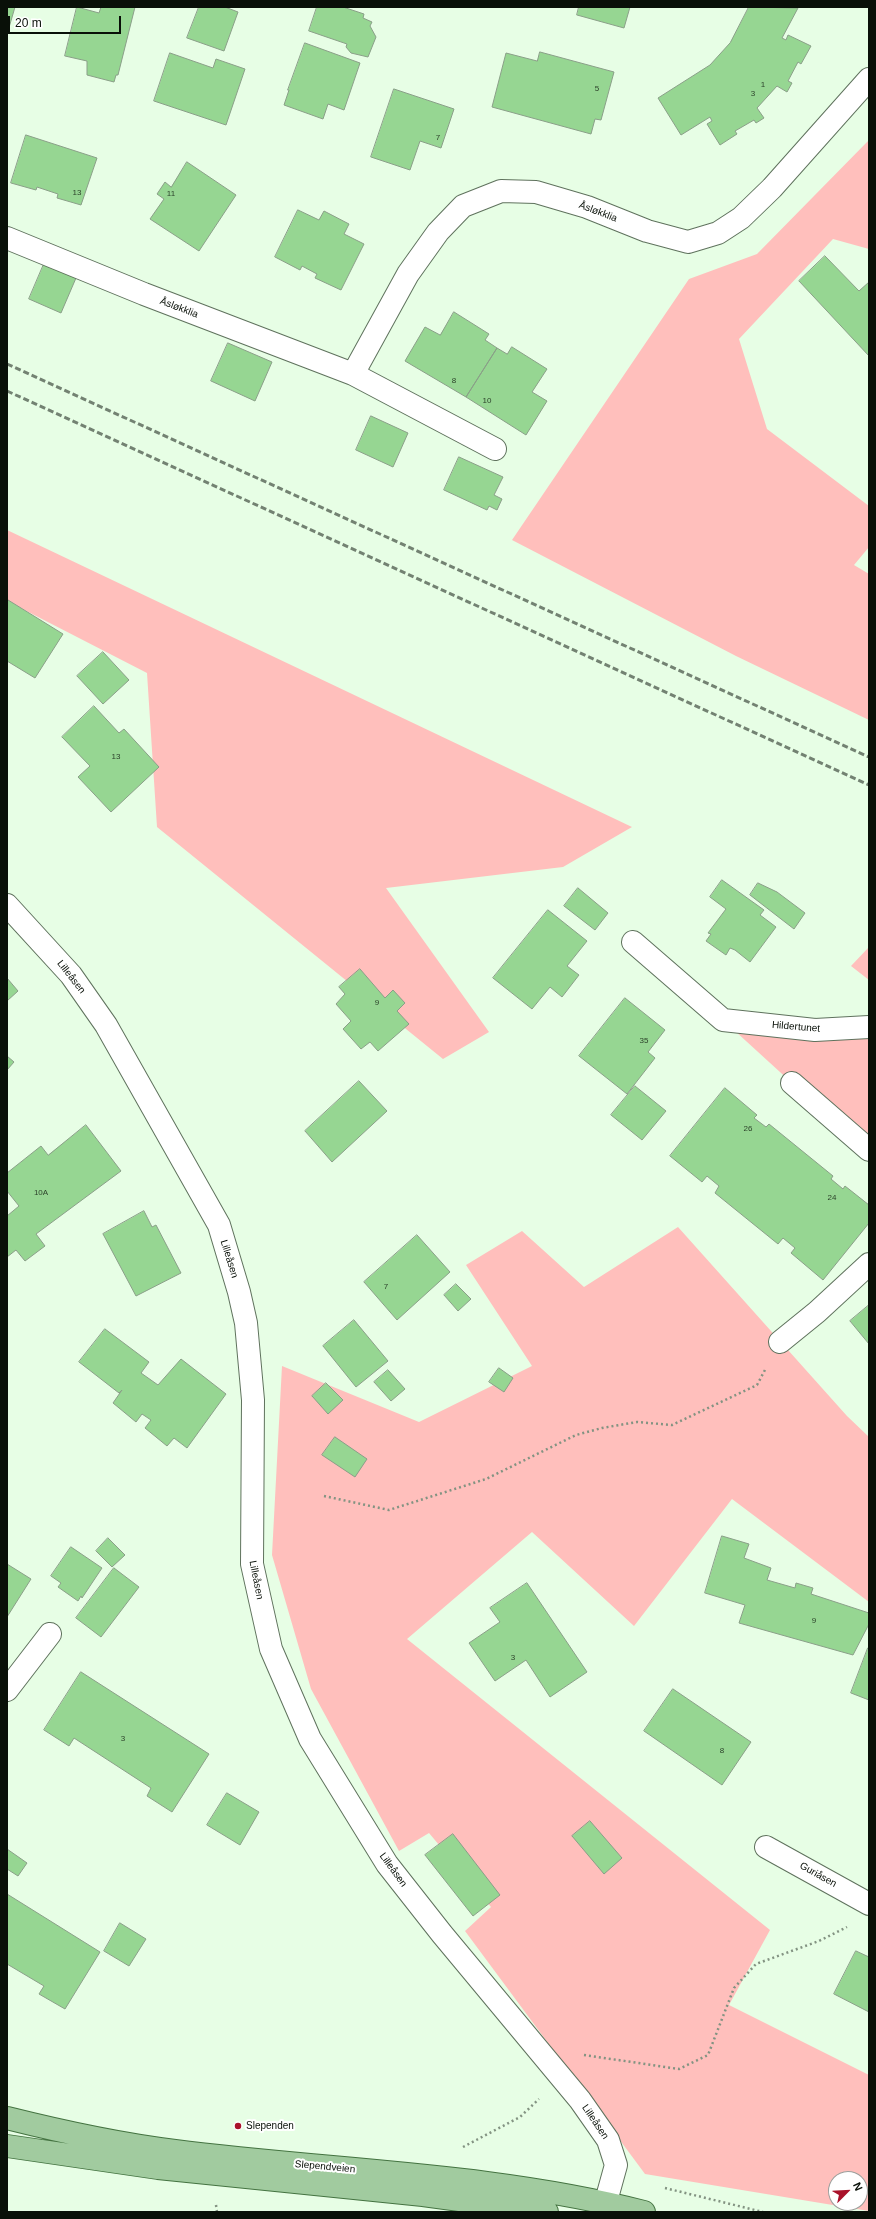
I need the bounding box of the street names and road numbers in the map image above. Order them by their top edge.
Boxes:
street label: Åsløkklia [577,199,619,225]
street label: Åsløkklia [158,295,200,321]
street label: Lilleåsen [54,958,88,996]
street label: Hildertunet [771,1019,821,1035]
street label: Lilleåsen [217,1238,241,1280]
street label: Lilleåsen [246,1559,266,1601]
street label: Lilleåsen [377,1851,409,1889]
street label: Guriåsen [797,1860,839,1890]
street label: Lilleåsen [579,2102,611,2142]
street label: Slependveien [294,2158,356,2176]

